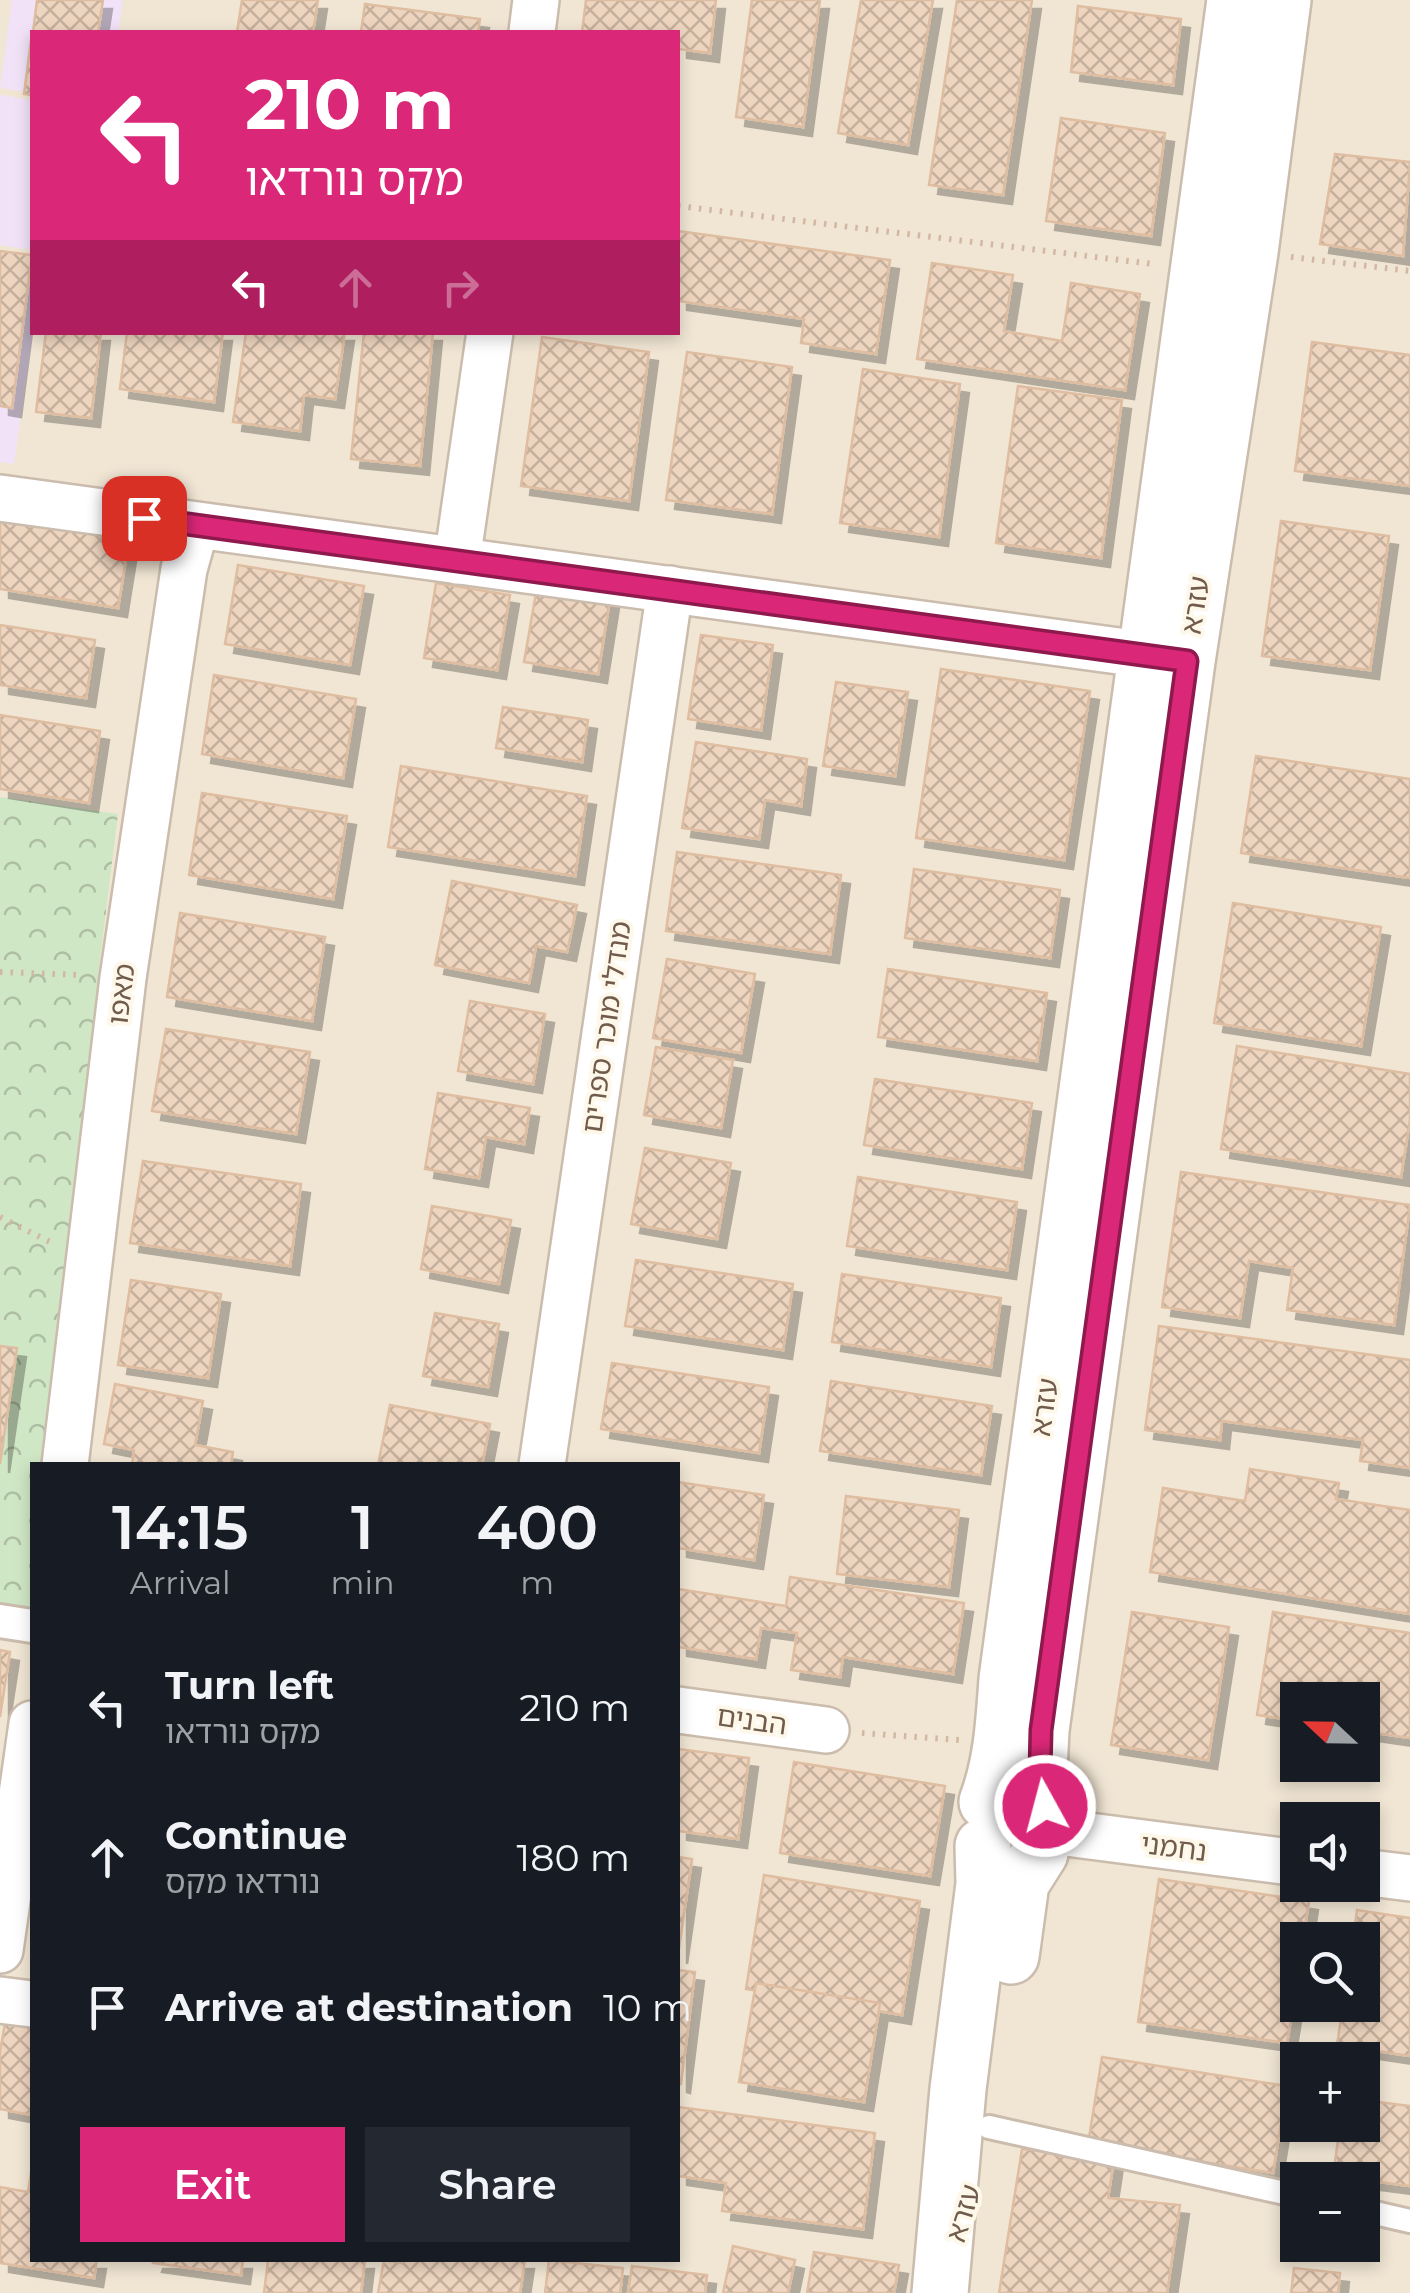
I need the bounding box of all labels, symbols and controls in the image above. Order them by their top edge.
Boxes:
text: 210 m [245,61,455,147]
icon: left [80,70,210,200]
text: מקס נורדאו [245,151,464,206]
icon: left [223,260,278,315]
icon: ahead [328,260,383,315]
icon: right [433,260,488,315]
pin [102,476,187,561]
icon: arrive [117,491,172,546]
street label: עזרא [1174,574,1216,636]
street label: מנדלי מוכר ספרים [574,919,638,1135]
street label: מאפו [100,962,142,1026]
street label: עזרא [1023,1376,1065,1438]
text: 14:15 [112,1491,249,1564]
text: 1 [351,1491,374,1564]
text: 400 [477,1491,598,1564]
text: Arrival [130,1563,231,1602]
text: min [330,1563,395,1602]
text: m [520,1563,554,1602]
text: Turn left [165,1662,334,1709]
icon: left [80,1680,135,1735]
north arrow [1280,1682,1380,1782]
map controls [1280,1682,1380,2262]
text: 210 m [519,1684,630,1731]
street label: הבנים [715,1698,789,1742]
text: מקס נורדאו [165,1712,320,1751]
position arrow [993,1754,1097,1858]
button: sound [1280,1802,1380,1902]
text: Continue [165,1812,347,1859]
street label: נחמני [1139,1826,1209,1868]
icon: ahead [80,1830,135,1885]
text: 180 m [517,1834,630,1881]
text: נורדאו מקס [165,1862,320,1901]
button: search [1280,1922,1380,2022]
icon: arrive [80,1980,135,2035]
text: Arrive at destination [165,1984,573,2031]
text: 10 m [603,1984,692,2031]
button: + [1280,2042,1380,2142]
button: Exit [80,2127,345,2242]
button: Share [365,2127,630,2242]
button: − [1280,2162,1380,2262]
street label: עזרא [938,2180,988,2246]

